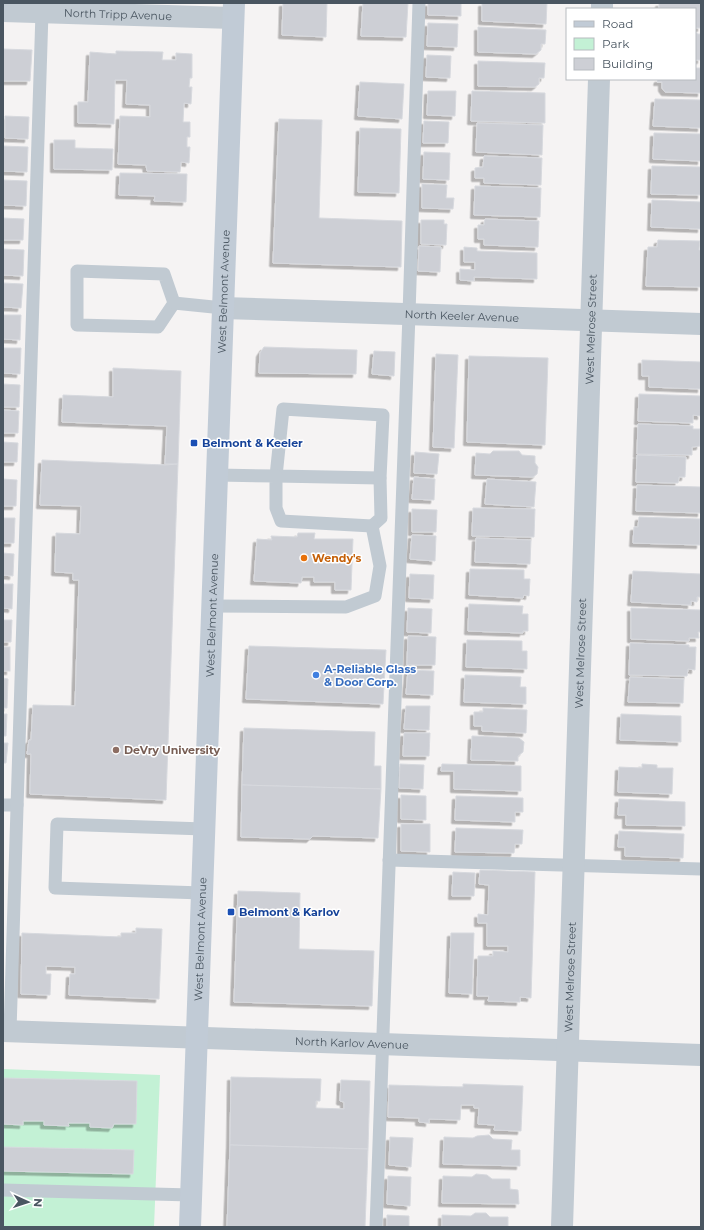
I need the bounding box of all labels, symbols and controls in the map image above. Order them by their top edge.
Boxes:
street label: North Tripp Avenue [64,6,173,23]
legend [566,8,696,80]
text: Road [602,16,633,31]
text: Park [602,36,630,51]
text: Building [602,56,653,71]
street label: West Belmont Avenue [214,229,233,354]
street label: West Melrose Street [582,273,600,385]
street label: North Keeler Avenue [404,307,520,325]
place label: Belmont & Keeler [202,436,303,450]
marker: Belmont & Keeler [189,438,199,448]
place label: Wendy's [312,551,361,565]
street label: West Belmont Avenue [203,553,221,678]
marker: Wendy's [299,553,309,563]
street label: West Melrose Street [572,597,589,709]
place label: A-Reliable Glass & Door Corp. [323,662,416,689]
marker: A-Reliable Glass & Door Corp. [311,670,321,680]
place label: DeVry University [124,743,220,757]
marker: DeVry University [111,745,121,755]
street label: West Belmont Avenue [191,877,210,1001]
place label: Belmont & Karlov [239,905,340,919]
marker: Belmont & Karlov [226,907,236,917]
street label: West Melrose Street [561,921,579,1033]
street label: North Karlov Avenue [295,1034,409,1052]
north arrow [8,1182,48,1222]
text: N [31,1198,45,1207]

